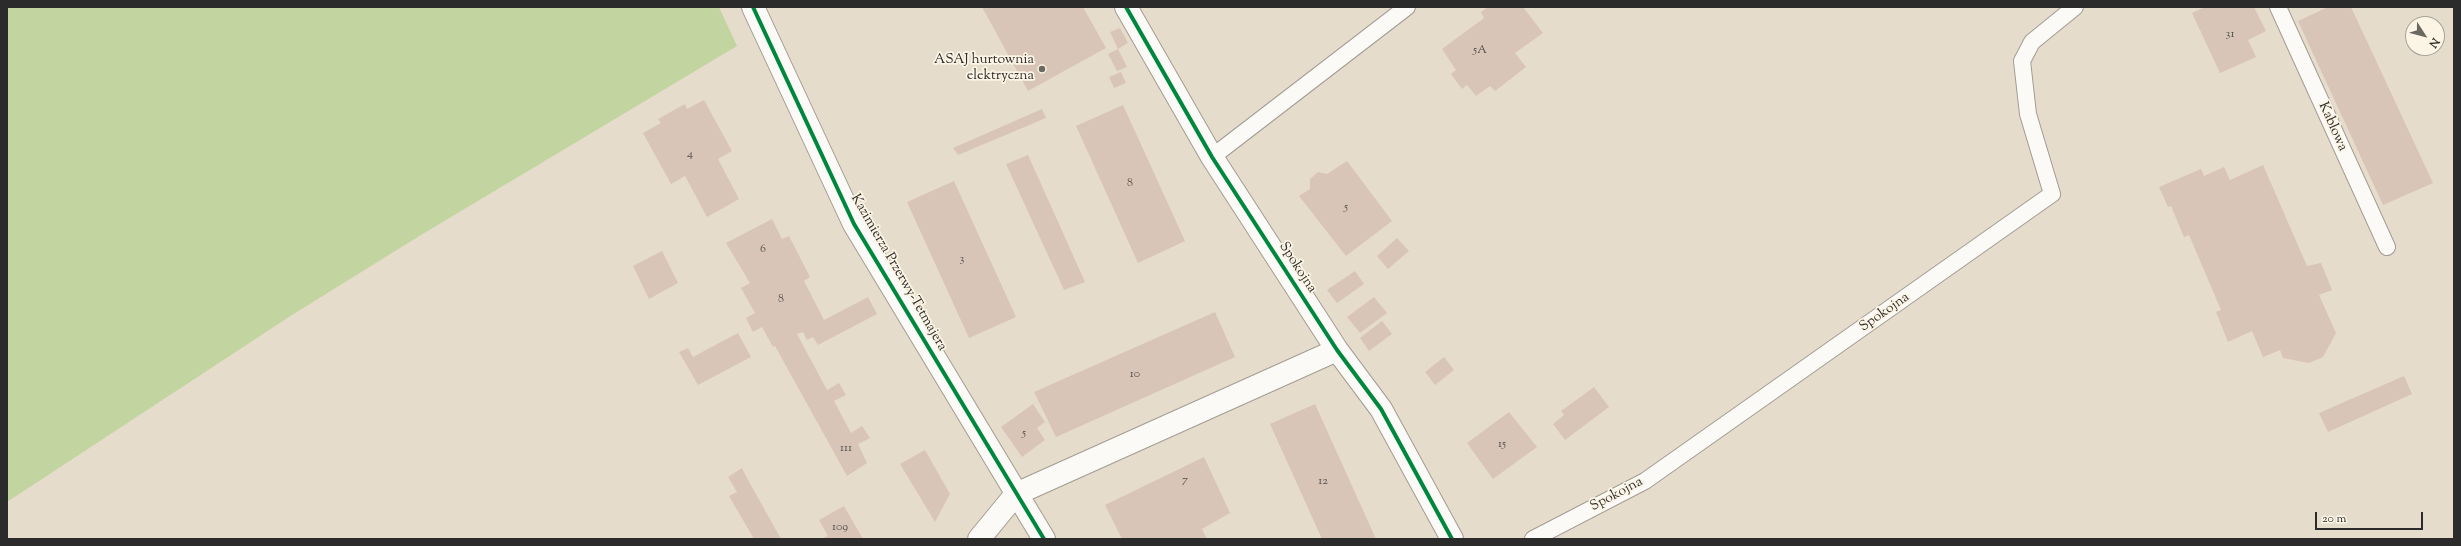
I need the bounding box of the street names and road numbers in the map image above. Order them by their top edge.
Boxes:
street label: Kablowa [2314,100,2350,154]
street label: Kazimierza Przerwy-Tetmajera [846,192,950,354]
street label: Spokojna [1274,239,1320,297]
street label: Spokojna [1857,290,1913,336]
street label: Spokojna [1588,474,1646,516]

